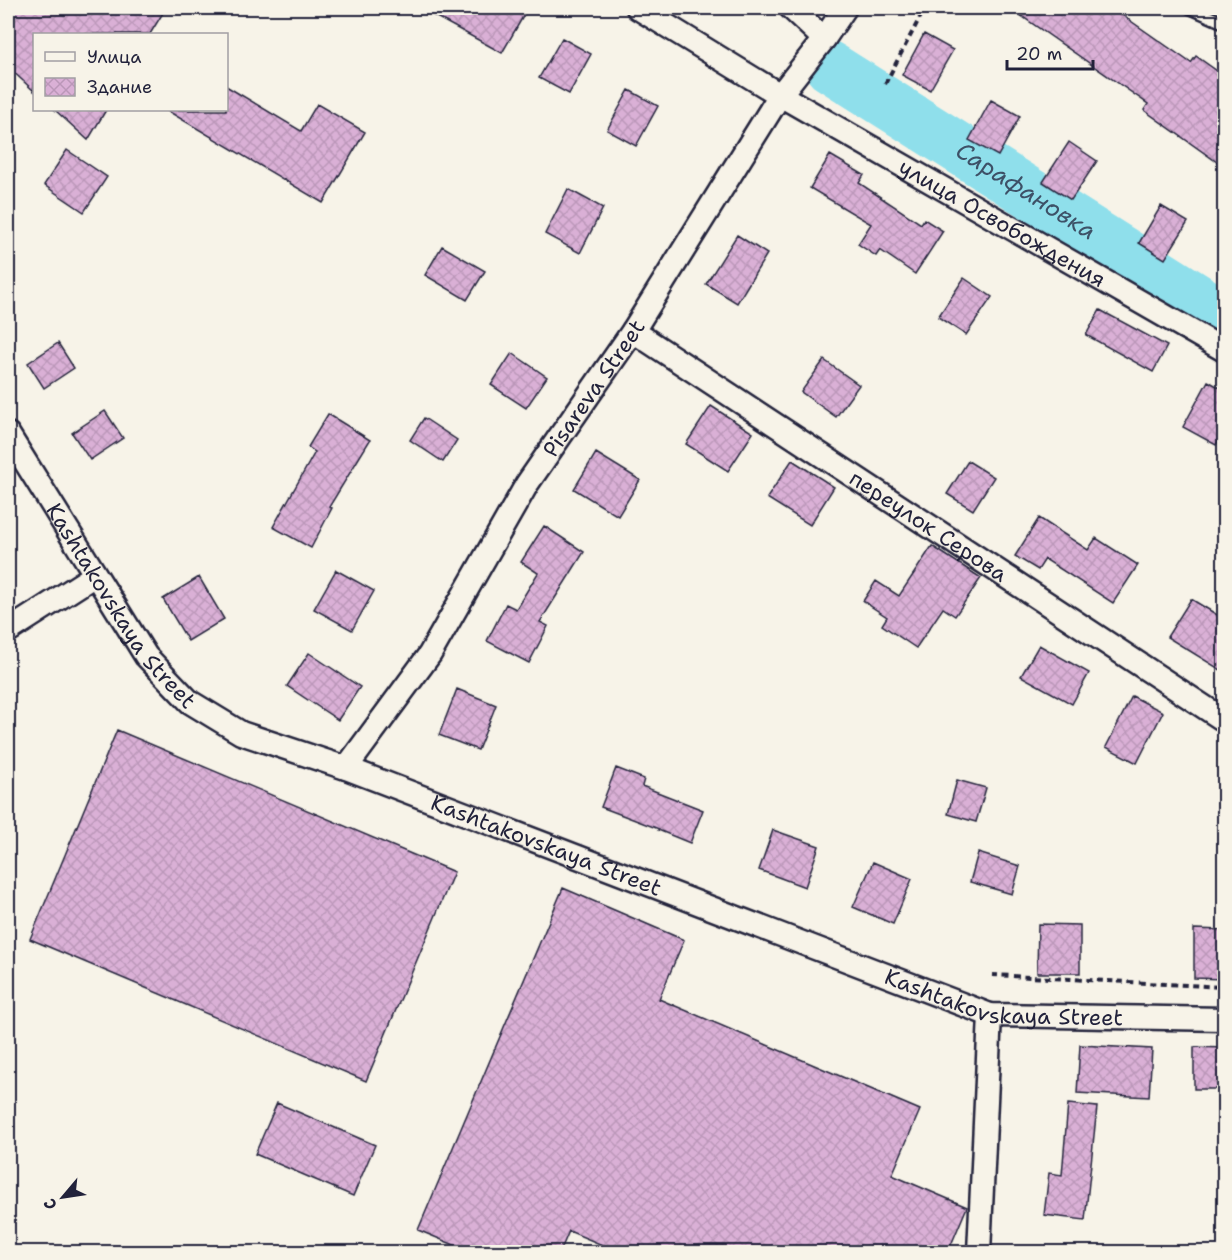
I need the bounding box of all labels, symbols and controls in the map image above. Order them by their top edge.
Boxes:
legend [33,33,228,111]
scale bar [1007,33,1092,71]
text: 20 m [1016,42,1062,66]
text: Улица [87,45,141,69]
text: Здание [87,75,152,99]
water label: Сарафановка [950,135,1103,247]
street label: улица Освобождения [893,152,1111,294]
street label: Pisareva Street [536,314,652,463]
street label: переулок Серова [844,464,1013,589]
street label: Kashtakovskaya Street [39,498,202,715]
street label: Kashtakovskaya Street [427,788,666,903]
street label: Kashtakovskaya Street [881,962,1123,1032]
north arrow [33,1167,93,1227]
text: С [39,1194,62,1213]

